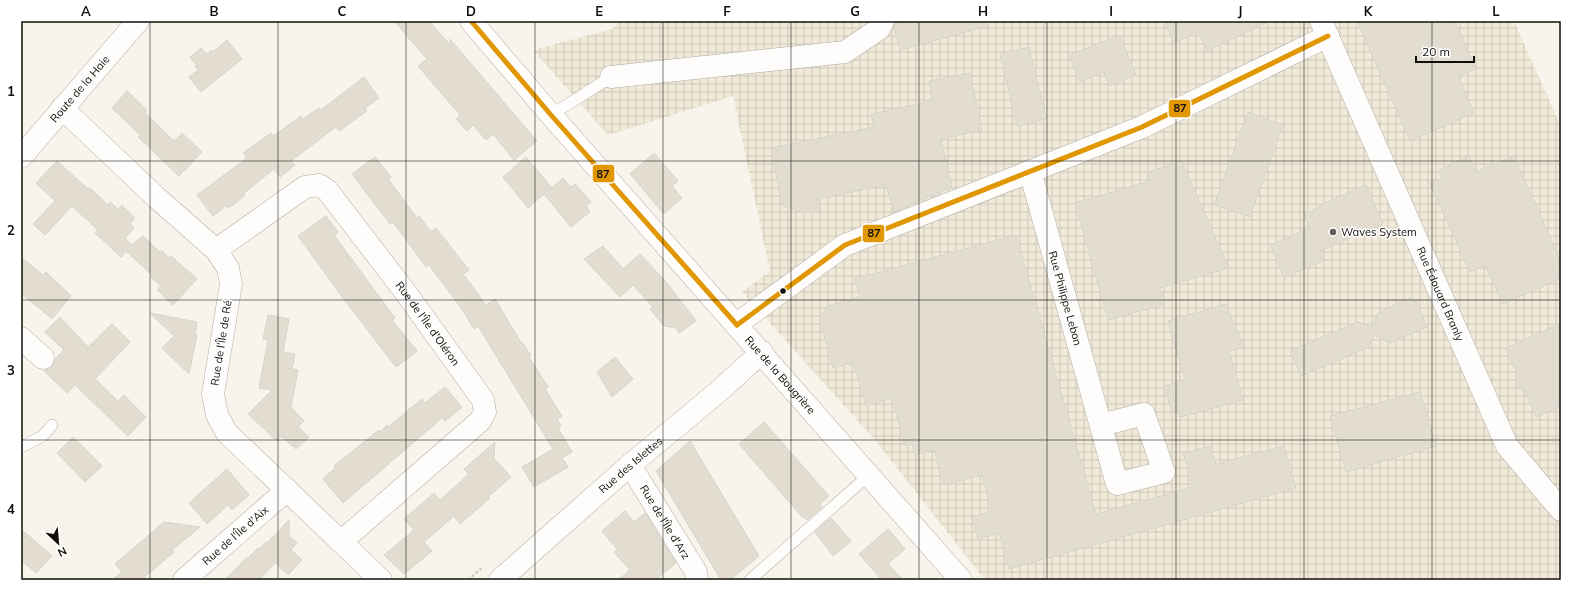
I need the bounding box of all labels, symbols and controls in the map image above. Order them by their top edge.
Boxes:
text: A [81,3,91,19]
text: B [210,3,219,19]
text: C [338,3,347,19]
text: D [466,3,476,19]
text: E [595,3,603,19]
text: F [723,3,731,19]
text: G [850,3,860,19]
text: H [978,3,988,19]
text: I [1109,3,1113,19]
text: J [1238,3,1242,19]
text: K [1364,3,1374,19]
text: L [1492,3,1500,19]
scale bar [1416,38,1474,64]
text: 20 m [1422,44,1450,59]
street label: Route de la Haie [47,52,112,125]
text: 1 [7,83,15,99]
line badge: 87 [1168,99,1191,118]
text: 87 [1173,101,1187,115]
line badge: 87 [592,164,615,183]
text: 87 [596,167,610,181]
text: 2 [7,222,15,238]
line badge: 87 [862,224,885,243]
place label: Waves System [1341,225,1417,239]
text: 87 [867,226,881,240]
marker: Waves System [1328,227,1338,237]
street label: Rue Édouard Branly [1414,245,1467,343]
street label: Rue Philippe Lebon [1046,249,1085,347]
street label: Rue de l'Île d'Oléron [393,279,463,368]
unlabelled marker [778,286,788,296]
street label: Rue de l'Île de Ré [207,299,235,387]
street label: Rue de la Bougrière [742,333,818,417]
text: 3 [7,362,15,378]
street label: Rue des Islettes [596,434,665,496]
street label: Rue de l'Île d'Arz [637,482,693,562]
text: 4 [7,501,15,517]
street label: Rue de l'Île d'Aix [199,502,271,568]
north arrow [38,523,78,563]
text: N [56,544,69,560]

